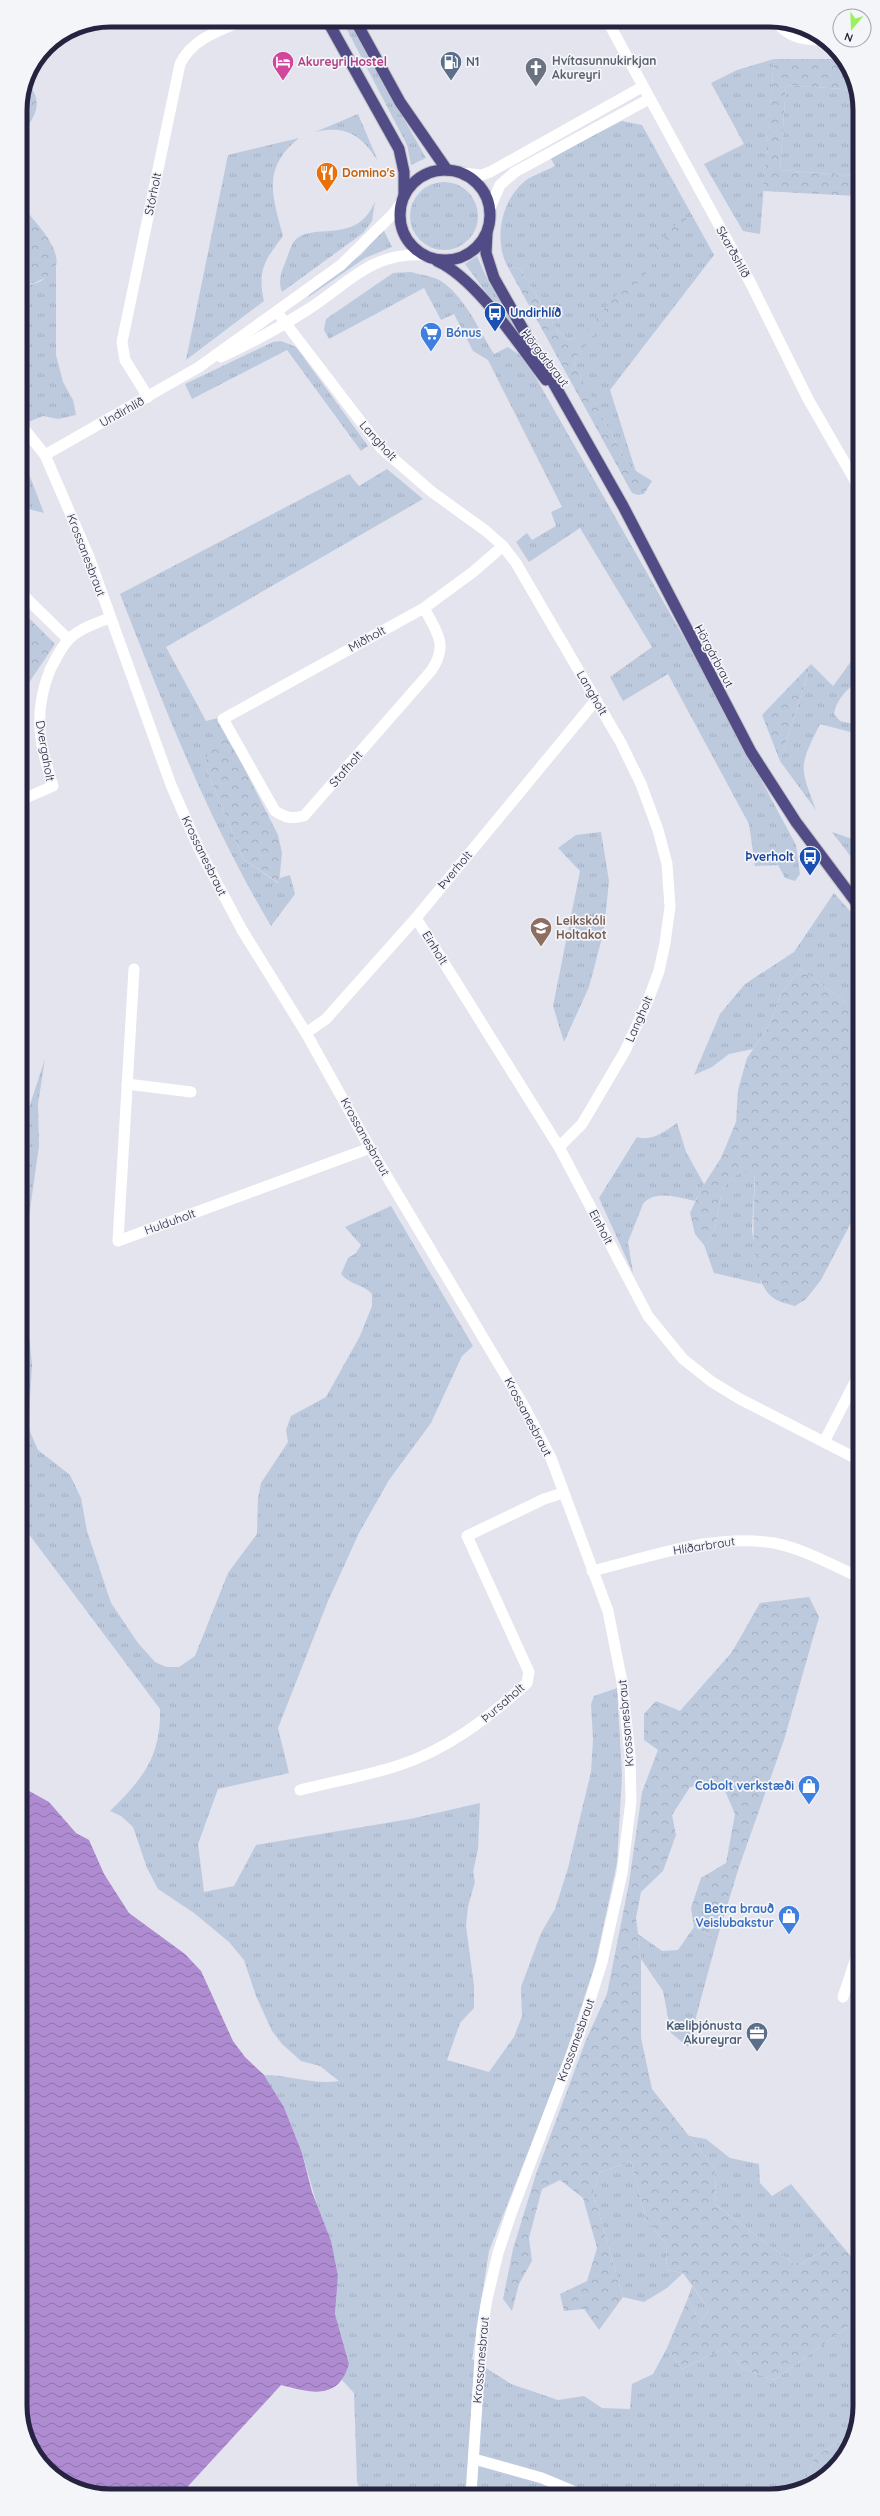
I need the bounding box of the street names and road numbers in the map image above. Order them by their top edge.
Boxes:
street label: Stórholt [141,171,164,217]
street label: Skarðshlíð [713,223,754,280]
street label: Hörgárbraut [518,326,573,390]
street label: Undirhlíð [97,393,147,430]
street label: Langholt [356,417,400,464]
street label: Krossanesbraut [64,511,109,598]
street label: Miðholt [346,622,388,655]
street label: Hörgárbraut [692,622,737,690]
street label: Langholt [574,668,611,718]
street label: Dvergaholt [33,719,58,783]
street label: Stafholt [326,747,365,790]
street label: Krossanesbraut [179,813,230,898]
street label: Þverholt [434,847,475,892]
street label: Einholt [419,928,452,967]
street label: Langholt [622,993,655,1044]
street label: Krossanesbraut [338,1095,393,1179]
street label: Hulduholt [142,1205,197,1238]
street label: Einholt [586,1207,617,1247]
street label: Krossanesbraut [501,1375,556,1459]
street label: Hlíðarbraut [672,1533,736,1558]
street label: Krossanesbraut [614,1679,637,1767]
street label: Þursaholt [478,1680,527,1725]
street label: Krossanesbraut [554,1996,598,2083]
street label: Krossanesbraut [469,2316,492,2404]

